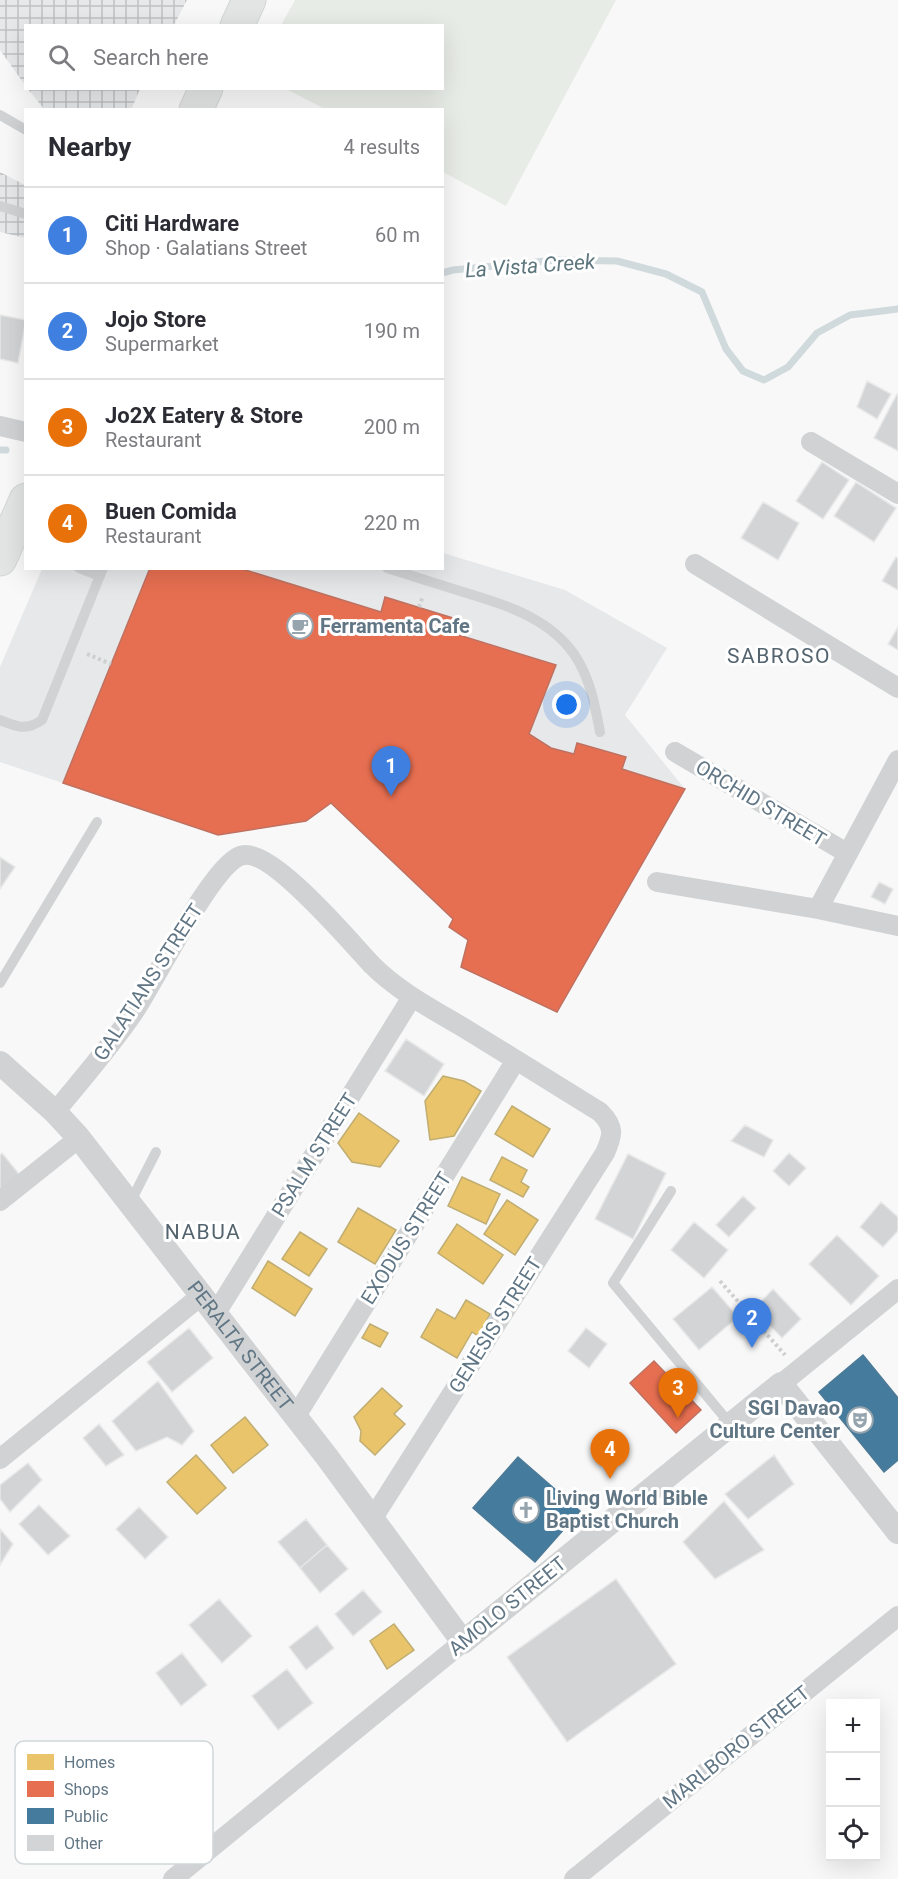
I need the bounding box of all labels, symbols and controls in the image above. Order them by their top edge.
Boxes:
search box [24,24,444,90]
icon: search [45,41,78,74]
text: Search here [93,45,209,70]
text: Nearby [48,132,131,162]
text: 4 results [344,135,420,159]
text: Citi Hardware [105,211,239,236]
text: 1 [62,223,73,247]
text: 60 m [375,223,420,247]
text: Shop · Galatians Street [105,236,307,260]
water label: La Vista Creek [464,249,597,283]
text: Jojo Store [105,307,206,332]
text: 2 [62,319,73,343]
text: 190 m [364,319,420,343]
text: Supermarket [105,332,219,356]
text: Jo2X Eatery & Store [105,403,303,428]
text: 3 [62,415,73,439]
text: 200 m [364,415,420,439]
text: Restaurant [105,428,202,452]
text: Buen Comida [105,499,237,524]
text: 4 [62,511,73,535]
text: 220 m [364,511,420,535]
text: Restaurant [105,524,202,548]
cafe icon: Ferramenta Cafe [285,611,315,641]
place label: Ferramenta Cafe [320,614,470,638]
district label: SABROSO [727,644,831,668]
your location [552,690,581,719]
pin: 1 [372,746,410,796]
street label: ORCHID STREET [691,755,831,851]
street label: GALATIANS STREET [88,899,208,1065]
street label: PSALM STREET [266,1088,362,1221]
street label: EXODUS STREET [356,1167,456,1309]
district label: NABUA [165,1220,241,1244]
street label: GENESIS STREET [444,1253,546,1397]
street label: PERALTA STREET [183,1276,298,1415]
pin: 2 [732,1298,771,1348]
pin: 3 [658,1368,698,1418]
place label: SGI Davao Culture Center [710,1396,841,1443]
theatre icon: SGI Davao Culture Center [845,1405,875,1435]
pin: 4 [590,1430,630,1479]
place label: Living World Bible Baptist Church [546,1486,708,1533]
church icon: Living World Bible Baptist Church [511,1495,541,1525]
street label: AMOLO STREET [443,1551,571,1661]
street label: MARLBORO STREET [658,1680,814,1814]
map controls [826,1699,880,1861]
button: + [826,1699,880,1753]
legend [15,1741,213,1864]
text: Homes [64,1753,115,1772]
button: − [826,1753,880,1807]
text: Shops [64,1780,109,1799]
text: Public [64,1807,108,1826]
button: locate [826,1807,880,1861]
text: Other [64,1834,104,1853]

